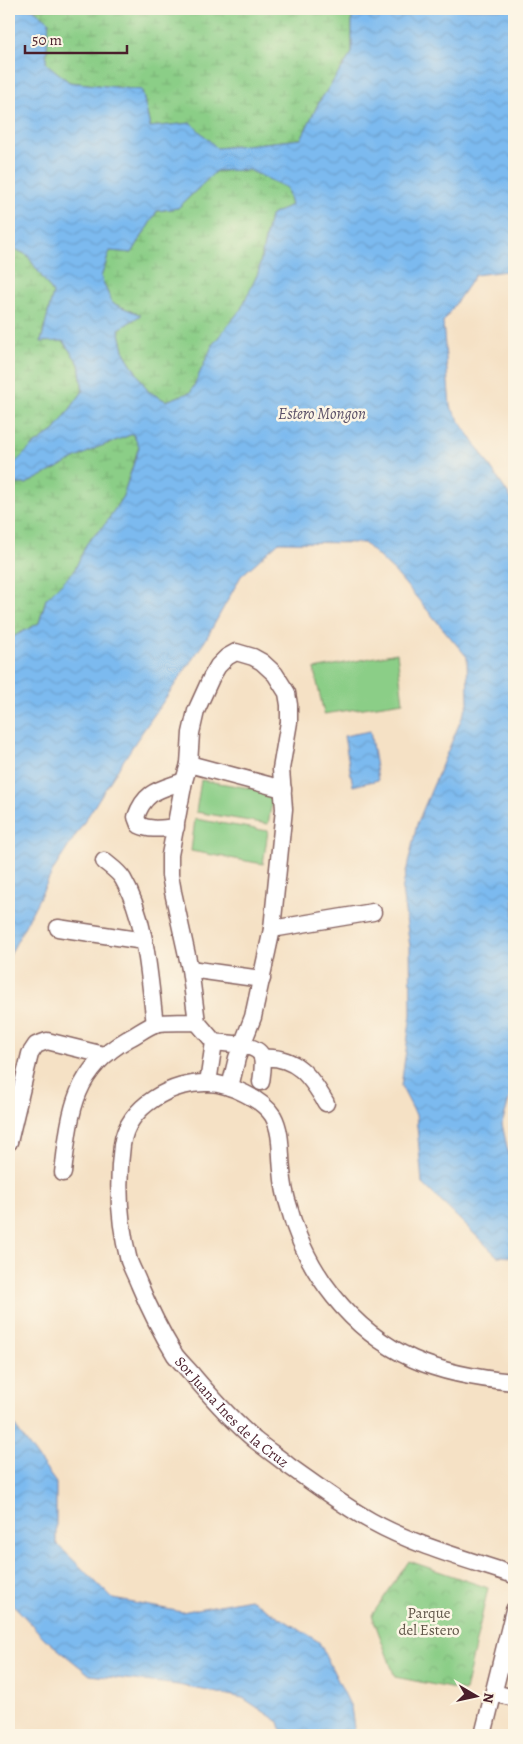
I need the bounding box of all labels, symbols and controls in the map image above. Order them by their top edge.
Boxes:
scale bar [25,22,128,54]
text: 50 m [32,30,62,50]
water label: Estero Mongon [278,403,366,425]
street label: Sor Juana Ines de la Cruz [170,1352,293,1472]
park label: Parque del Estero [398,1603,460,1640]
north arrow [450,1672,500,1722]
text: N [478,1691,499,1704]

